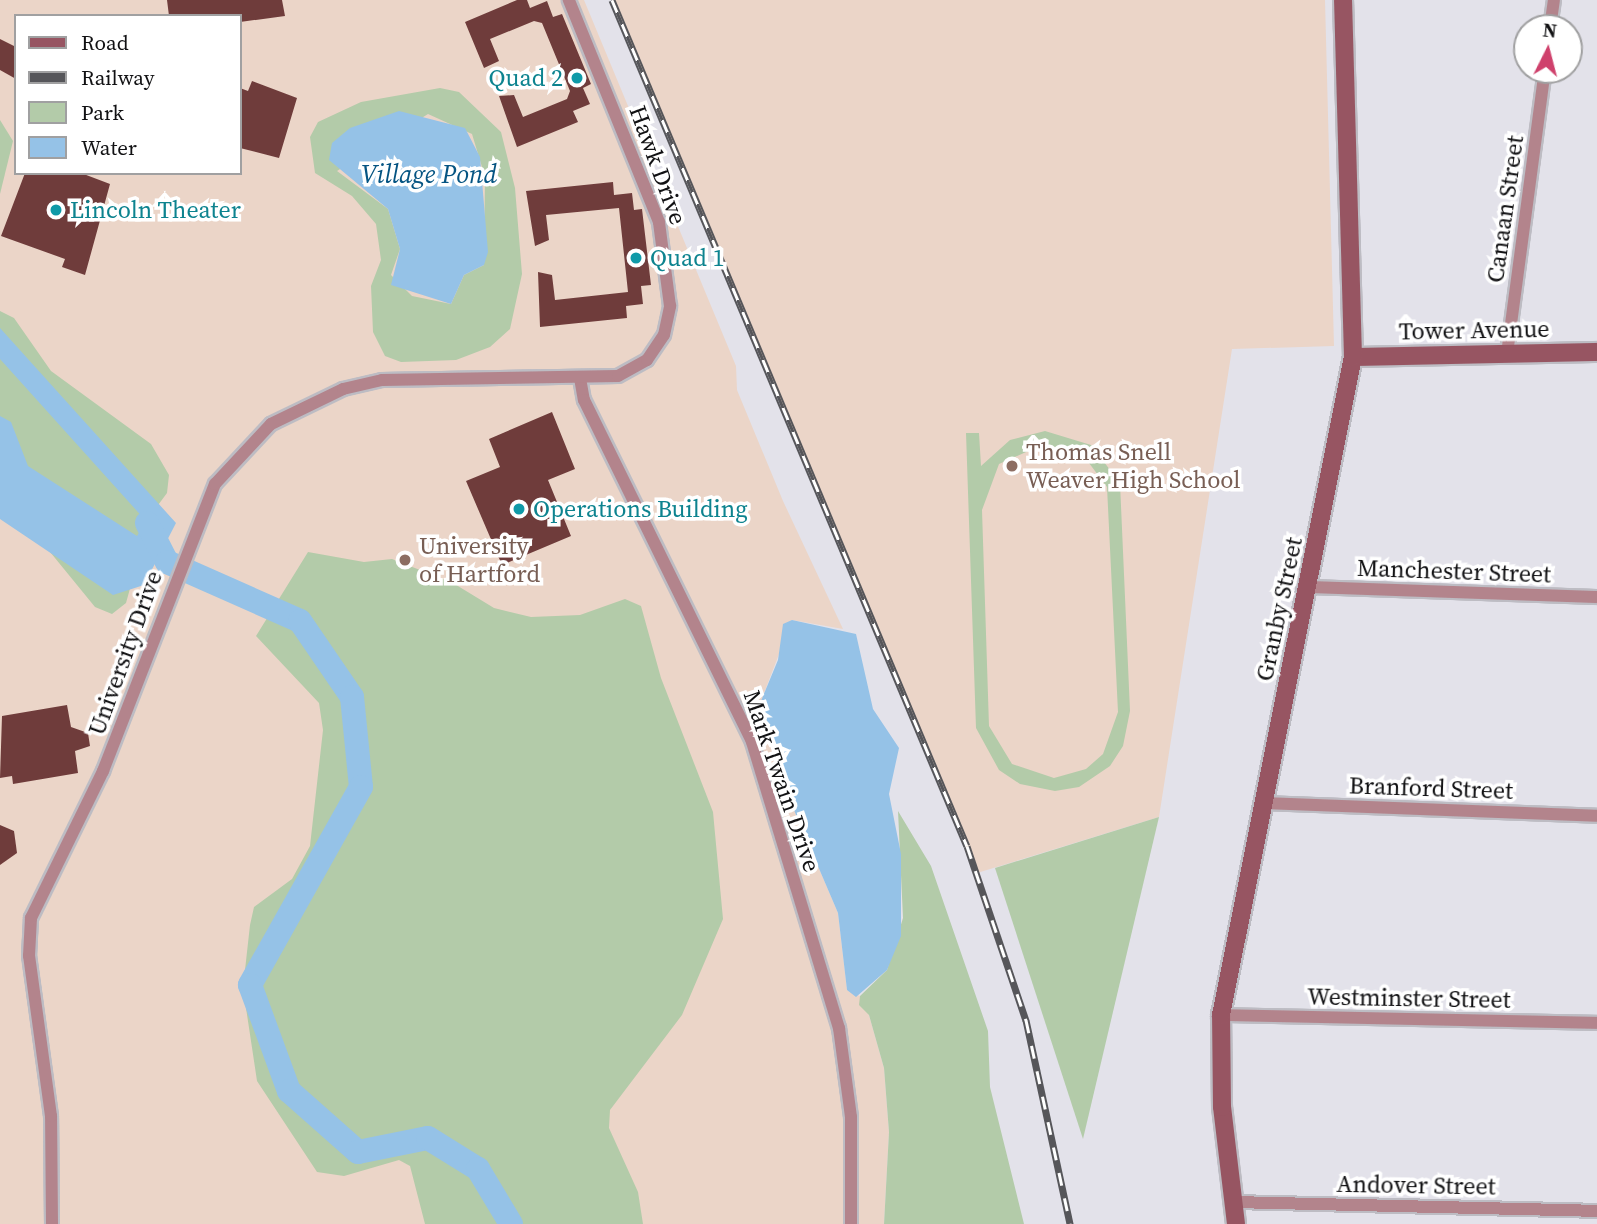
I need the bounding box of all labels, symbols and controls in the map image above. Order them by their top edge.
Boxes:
legend [14,14,242,175]
north arrow [1513,14,1583,84]
text: N [1542,16,1558,44]
text: Road [81,28,129,57]
text: Railway [81,63,155,92]
place label: Quad 2 [489,64,563,92]
marker: Quad 2 [569,70,585,86]
text: Park [81,98,124,127]
street label: Hawk Drive [623,102,693,228]
text: Water [81,133,137,162]
street label: Canaan Street [1480,134,1530,284]
water label: Village Pond [361,159,497,191]
place label: Lincoln Theater [70,196,241,224]
marker: Lincoln Theater [48,202,64,218]
place label: Quad 1 [650,244,724,272]
marker: Quad 1 [628,250,644,266]
street label: Tower Avenue [1398,314,1550,346]
place label: Thomas Snell Weaver High School [1026,438,1240,494]
marker: Thomas Snell Weaver High School [1004,458,1020,474]
place label: Operations Building [533,495,748,523]
marker: Operations Building [511,501,527,517]
place label: University of Hartford [419,532,540,588]
street label: Granby Street [1250,534,1308,684]
marker: University of Hartford [397,552,413,568]
street label: Manchester Street [1356,553,1552,589]
street label: University Drive [82,567,168,739]
street label: Mark Twain Drive [737,686,827,876]
street label: Branford Street [1349,771,1513,805]
street label: Westminster Street [1307,982,1511,1014]
street label: Andover Street [1336,1169,1496,1201]

